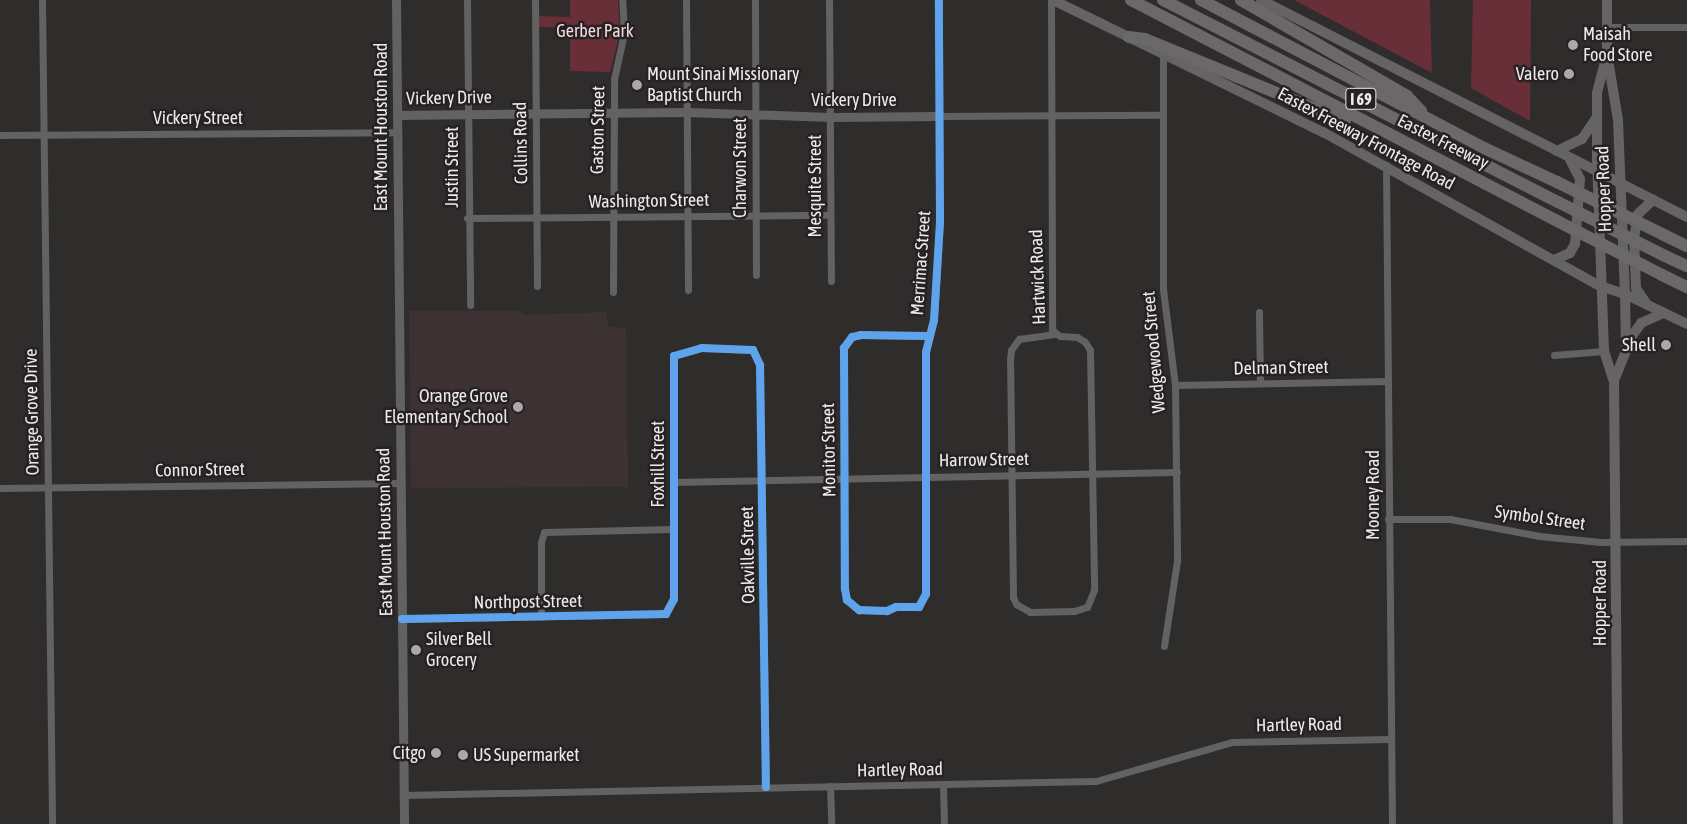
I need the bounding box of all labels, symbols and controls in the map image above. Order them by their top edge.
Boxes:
park label: Gerber Park [556,20,634,42]
place label: Maisah Food Store [1583,24,1652,66]
marker: Maisah Food Store [1567,39,1579,51]
street label: East Mount Houston Road [370,43,392,211]
place label: Valero [1516,63,1559,85]
place label: Mount Sinai Missionary Baptist Church [647,64,799,106]
marker: Valero [1563,68,1575,80]
marker: Mount Sinai Missionary Baptist Church [631,79,643,91]
street label: Eastex Freeway Frontage Road [1274,83,1458,195]
street label: Vickery Drive [406,86,492,110]
street label: Gaston Street [586,86,610,174]
road number: I 69 [1345,86,1377,112]
street label: Vickery Drive [811,89,897,111]
street label: Collins Road [509,102,533,184]
street label: Vickery Street [153,107,243,129]
street label: Eastex Freeway [1394,110,1492,174]
street label: Charwon Street [729,118,751,218]
street label: Justin Street [441,127,463,207]
street label: Mesquite Street [804,134,826,238]
street label: Hopper Road [1592,146,1616,232]
street label: Washington Street [588,189,710,213]
street label: Merrimac Street [907,210,935,316]
street label: Hartwick Road [1026,229,1050,325]
street label: Wedgewood Street [1138,290,1170,414]
place label: Shell [1622,334,1656,356]
marker: Shell [1660,339,1672,351]
street label: Orange Grove Drive [20,349,44,475]
street label: Delman Street [1233,356,1329,380]
place label: Orange Grove Elementary School [384,386,508,428]
marker: Orange Grove Elementary School [512,401,524,413]
street label: Monitor Street [817,403,841,497]
street label: Foxhill Street [647,421,669,507]
street label: East Mount Houston Road [373,448,397,616]
street label: Harrow Street [939,448,1029,472]
street label: Mooney Road [1362,450,1384,540]
street label: Connor Street [155,458,245,482]
street label: Symbol Street [1493,501,1587,535]
street label: Oakville Street [736,506,760,604]
street label: Hopper Road [1589,560,1611,646]
street label: Northpost Street [474,590,582,614]
place label: Silver Bell Grocery [426,629,492,672]
marker: Silver Bell Grocery [410,644,422,656]
street label: Hartley Road [1256,713,1342,737]
place label: Citgo [393,742,426,764]
place label: US Supermarket [473,744,579,766]
marker: Citgo [430,747,442,759]
marker: US Supermarket [457,749,469,761]
street label: Hartley Road [857,758,943,782]

